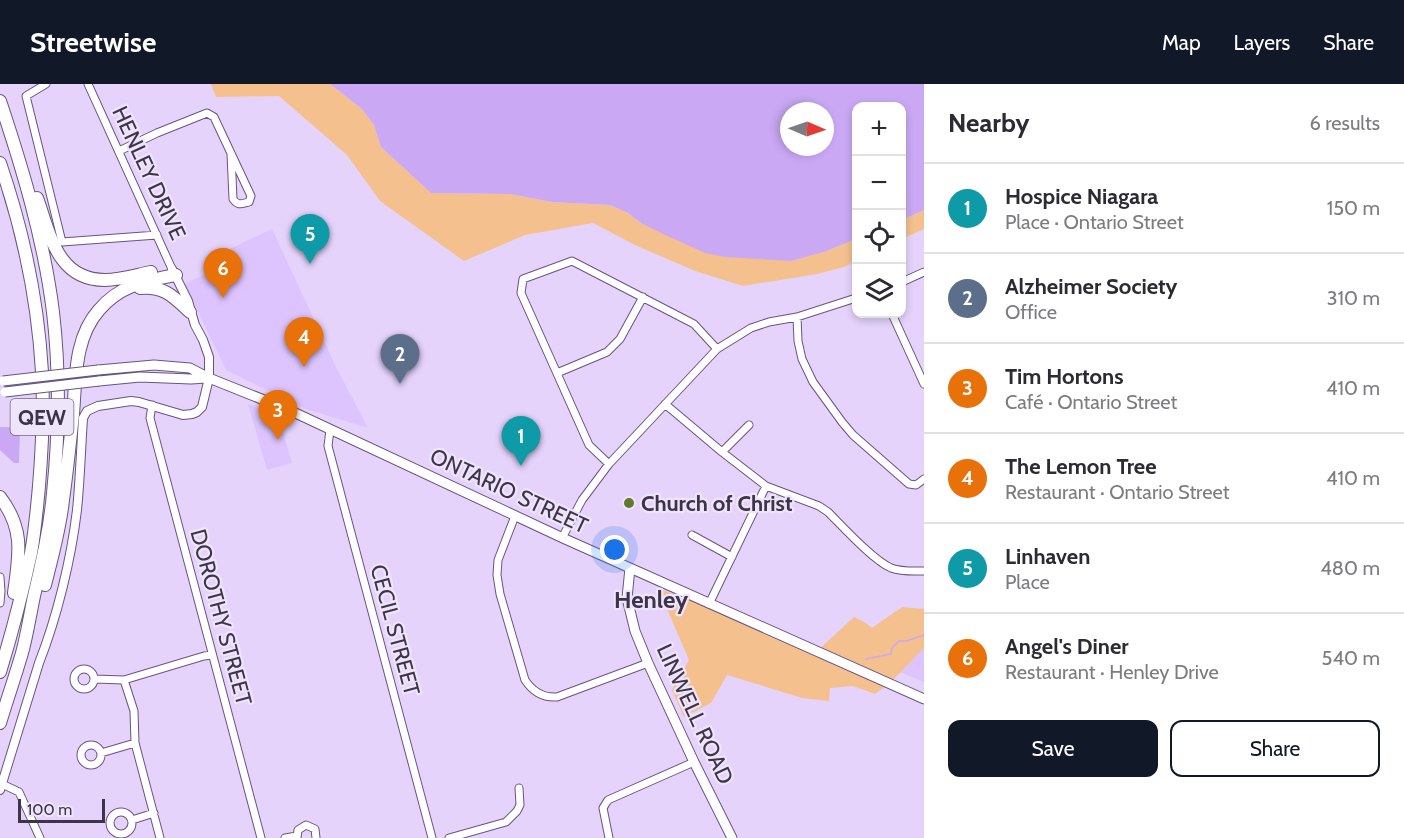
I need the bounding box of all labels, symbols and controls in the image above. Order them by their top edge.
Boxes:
text: Streetwise [30,25,156,59]
text: Map [1162,30,1201,55]
text: Layers [1234,30,1290,55]
text: Share [1323,30,1374,55]
street label: HENLEY DRIVE [106,102,192,244]
north arrow [780,102,834,156]
map controls [852,102,906,318]
button: + [852,102,906,156]
text: Nearby [948,107,1029,139]
text: 6 results [1309,111,1380,135]
button: − [852,156,906,210]
text: Hospice Niagara [1005,183,1158,210]
text: 1 [964,196,971,220]
text: 150 m [1327,196,1380,220]
button: locate [852,210,906,264]
text: Place · Ontario Street [1005,210,1184,234]
pin: 5 [290,214,330,264]
pin: 6 [204,248,242,298]
button: layers [852,264,906,318]
text: Alzheimer Society [1005,273,1177,300]
text: 2 [962,286,973,310]
text: 310 m [1327,286,1380,310]
text: Office [1005,300,1057,324]
pin: 4 [284,318,324,367]
pin: 2 [380,334,420,384]
text: Tim Hortons [1005,363,1123,390]
text: 3 [962,376,973,400]
text: 410 m [1326,376,1380,400]
pin: 3 [258,390,298,440]
text: Café · Ontario Street [1005,390,1177,414]
road number: QEW [10,399,74,435]
pin: 1 [502,416,540,466]
street label: ONTARIO STREET [426,443,593,540]
text: The Lemon Tree [1005,453,1157,480]
text: 4 [961,466,974,490]
text: 410 m [1326,466,1380,490]
text: Restaurant · Ontario Street [1005,480,1229,504]
place label: Church of Christ [641,490,793,517]
marker: Church of Christ [622,496,636,510]
street label: DOROTHY STREET [185,526,258,708]
your location [600,535,629,564]
text: Linhaven [1005,543,1090,570]
text: 5 [962,556,973,580]
text: 480 m [1320,556,1380,580]
street label: CECIL STREET [365,562,426,699]
text: Place [1005,570,1050,594]
district label: Henley [614,585,688,614]
text: Angel's Diner [1005,633,1129,660]
street label: LINWELL ROAD [651,640,739,788]
text: 6 [962,646,973,670]
text: 540 m [1322,646,1380,670]
text: Restaurant · Henley Drive [1005,660,1219,684]
button: Save [948,720,1158,777]
button: Share [1170,720,1380,777]
scale bar [18,796,105,824]
text: 100 m [27,800,72,819]

